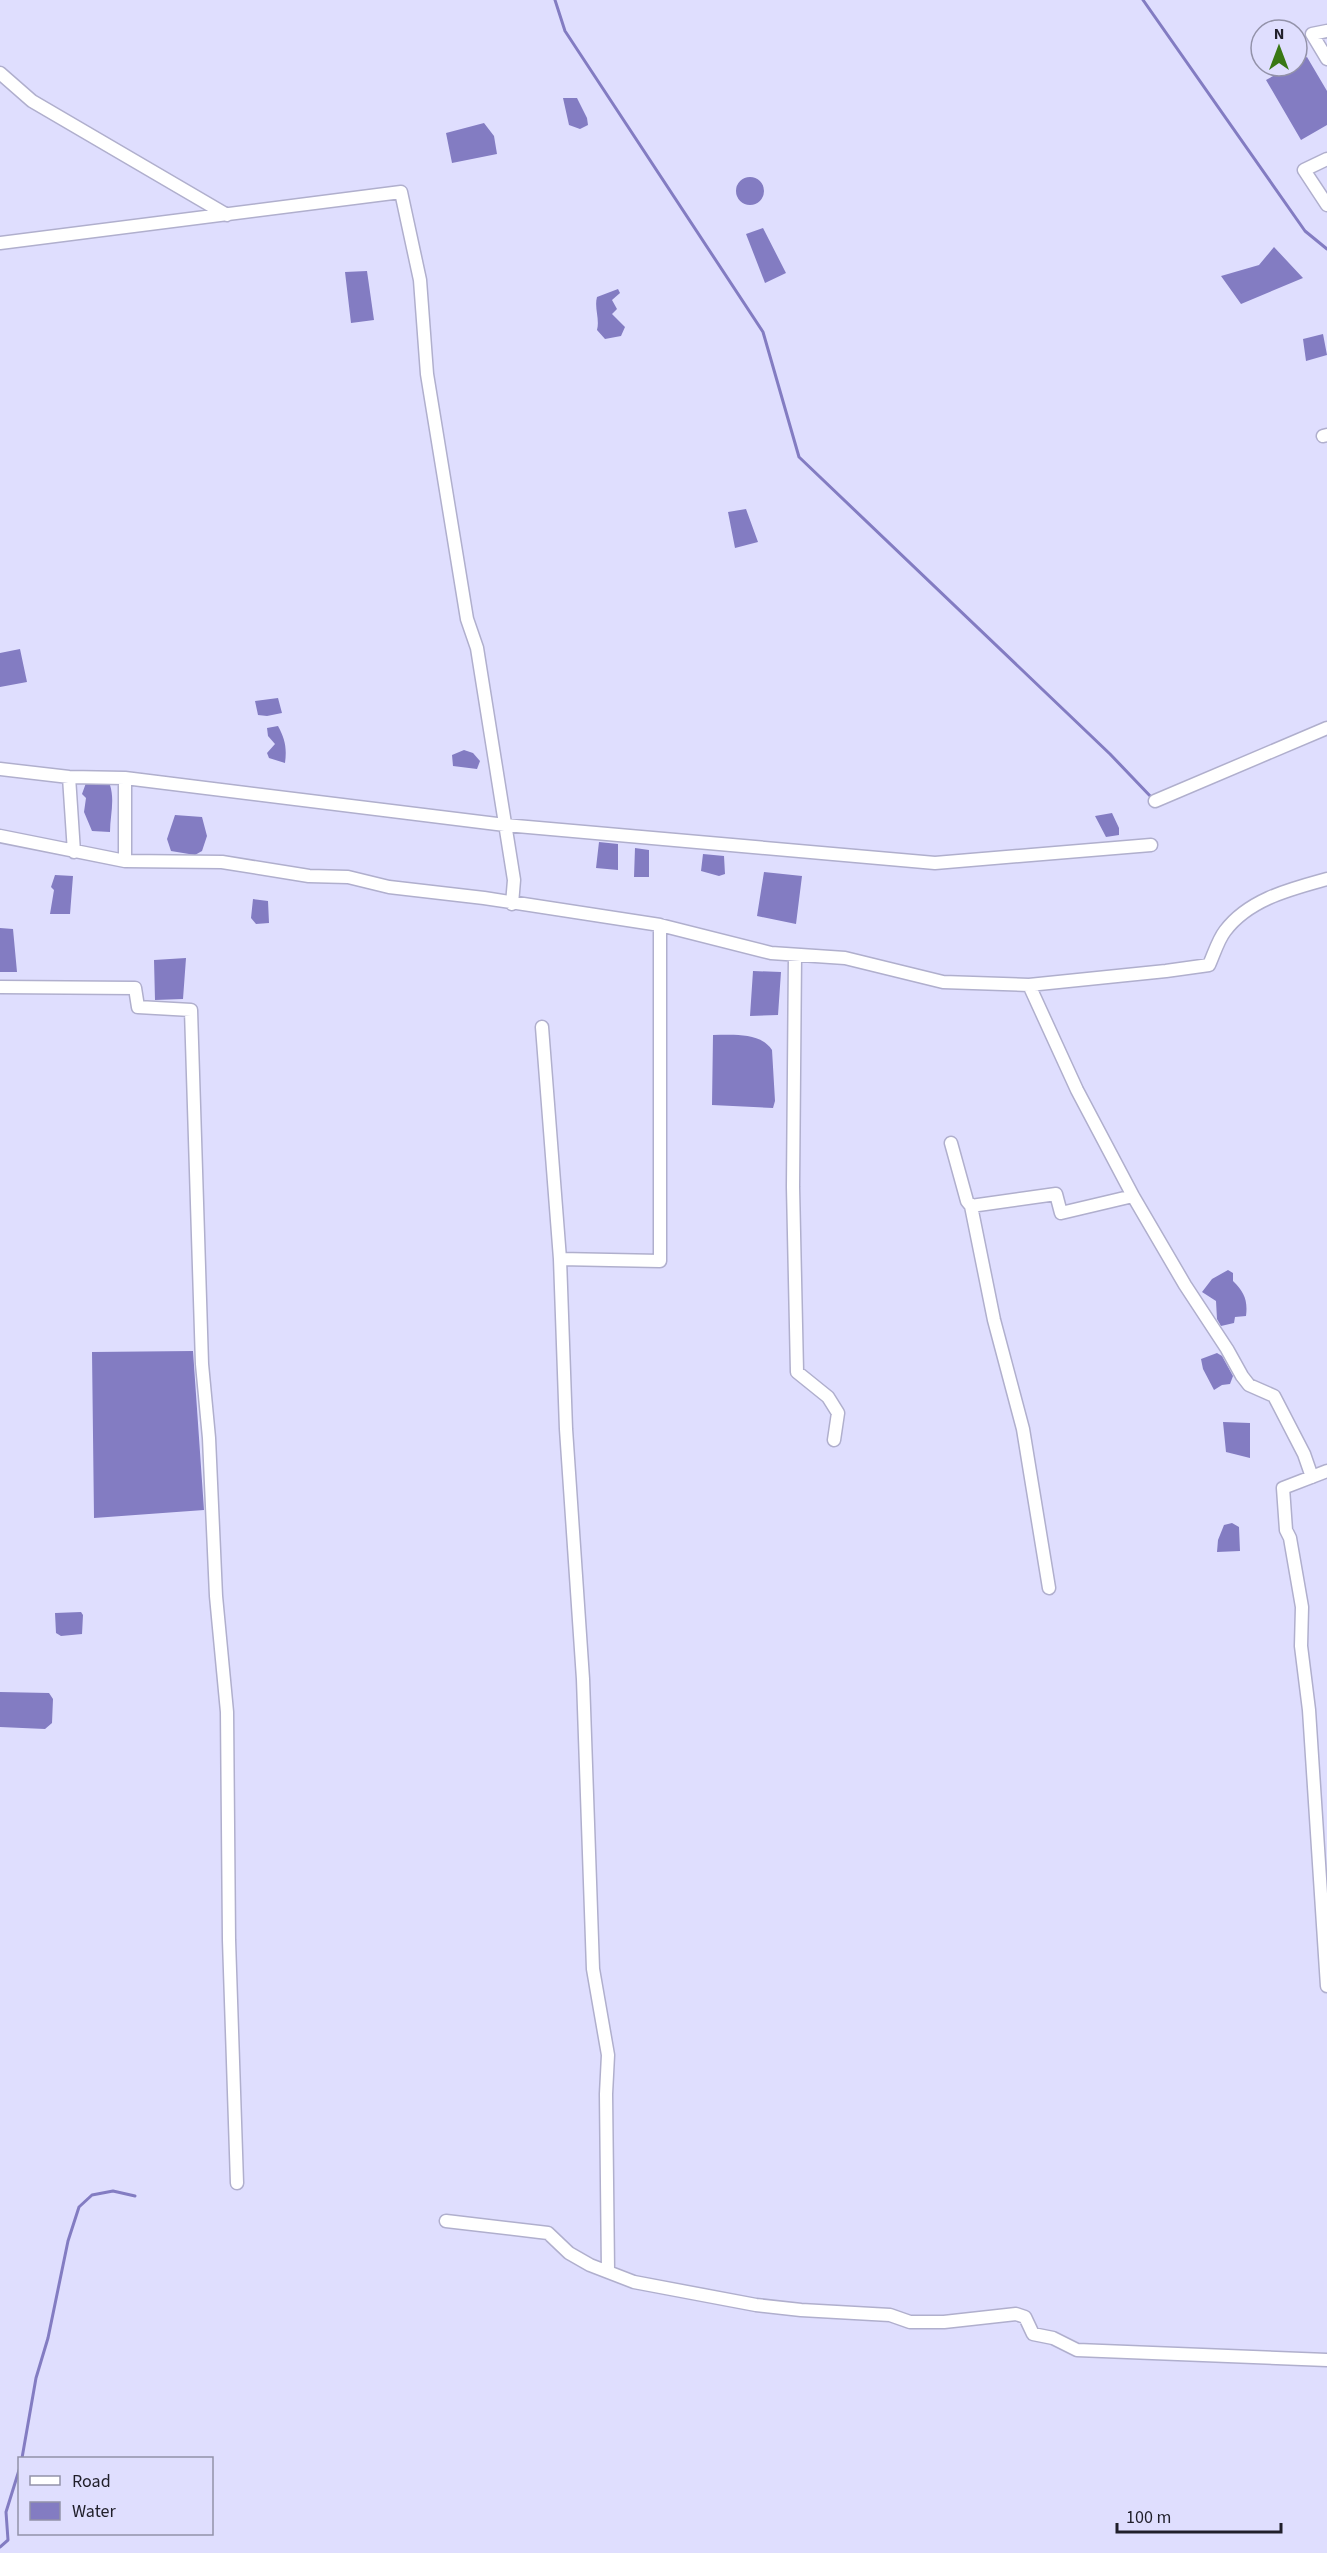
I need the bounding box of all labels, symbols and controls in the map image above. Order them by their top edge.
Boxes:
north arrow [1249,18,1309,78]
text: N [1274,23,1284,45]
legend [18,2457,213,2535]
text: Road [72,2469,111,2494]
scale bar [1117,2496,1280,2534]
text: Water [72,2499,116,2524]
text: 100 m [1126,2505,1171,2530]

